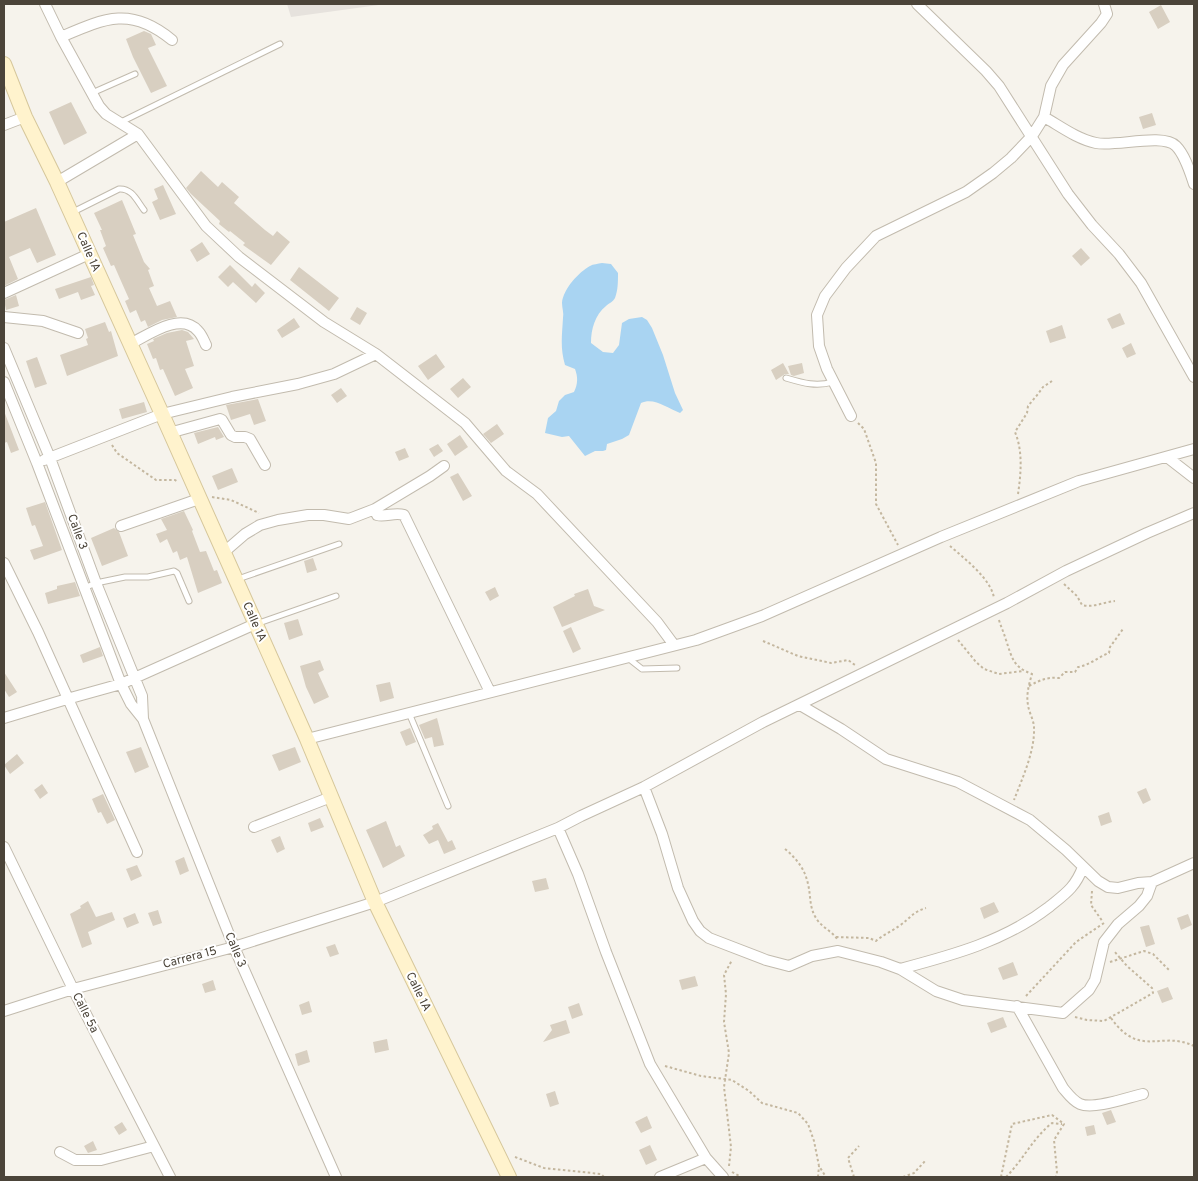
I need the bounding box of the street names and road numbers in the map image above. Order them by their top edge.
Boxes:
street label: Calle 1A [72,230,104,274]
street label: Calle 3 [63,512,91,552]
street label: Calle 1A [238,600,270,644]
street label: Calle 3 [220,930,250,970]
street label: Carrera 15 [161,943,219,973]
street label: Calle 1A [402,970,434,1014]
street label: Calle 5a [68,990,102,1036]

